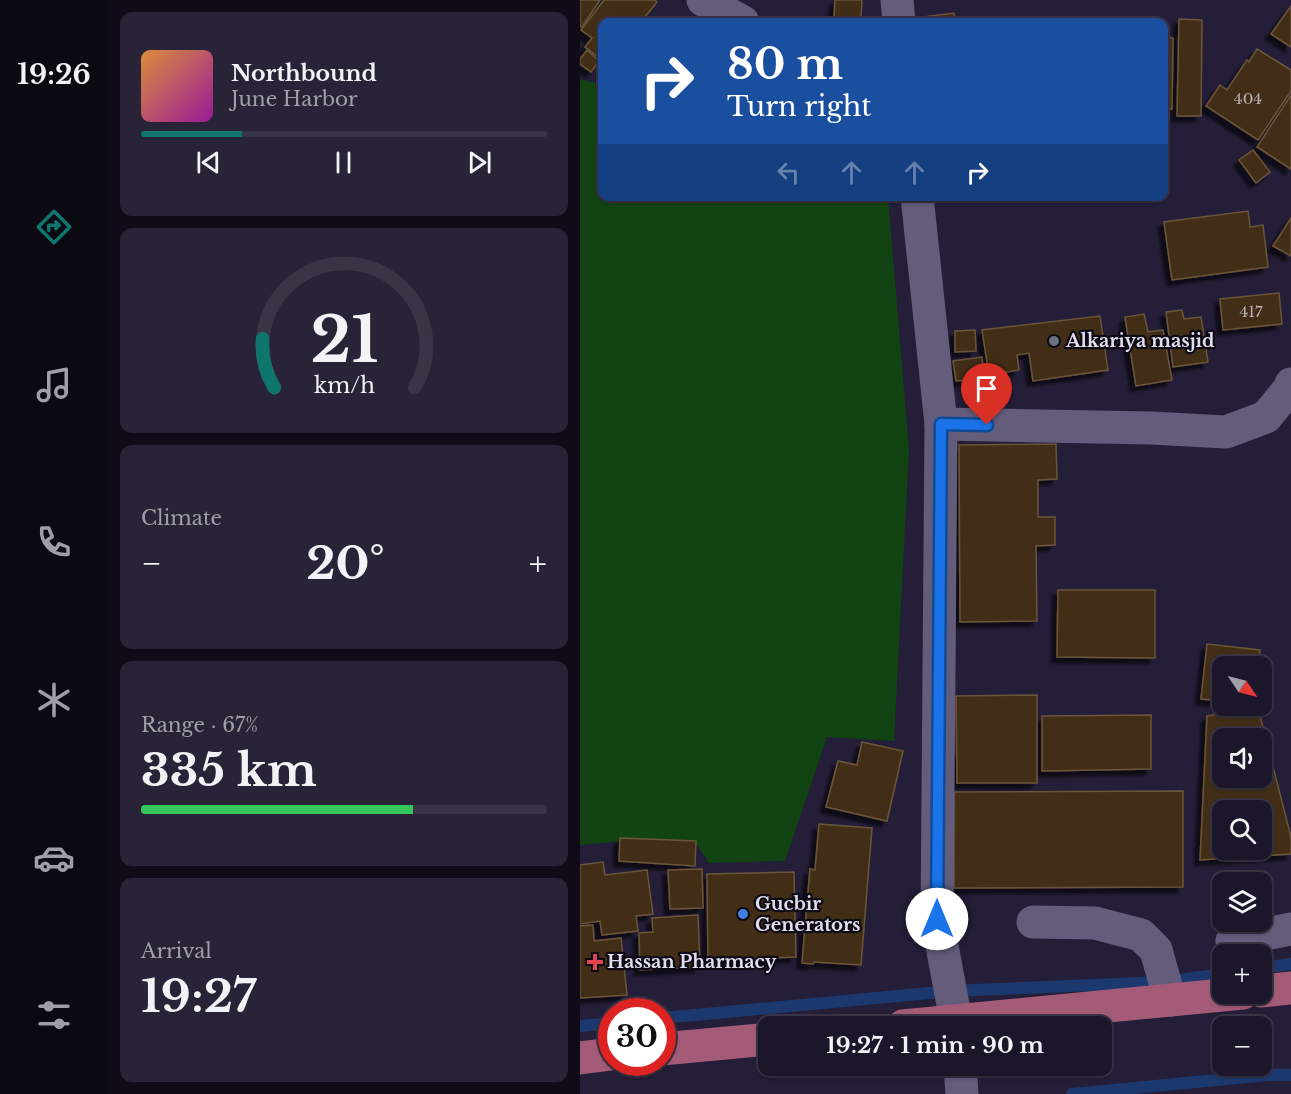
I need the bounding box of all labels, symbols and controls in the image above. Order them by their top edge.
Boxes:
text: 80 m [727,38,843,90]
icon: right [628,42,706,120]
text: 19:26 [17,58,91,91]
text: Northbound [231,60,377,87]
text: June Harbor [231,87,358,111]
house number: 404 [1234,89,1262,108]
text: Turn right [727,90,871,123]
icon: previous [192,146,225,179]
icon: pause [327,146,360,179]
icon: next [463,146,496,179]
icon: left [772,156,805,189]
icon: ahead [835,156,868,189]
icon: ahead [898,156,931,189]
icon: right [961,156,994,189]
icon: directions [33,206,75,248]
text: 21 [310,301,378,379]
house number: 417 [1240,302,1263,321]
place label: Alkariya masjid [1065,330,1215,352]
marker: Alkariya masjid [1047,334,1061,348]
pin [961,363,1012,425]
icon: music [33,364,75,406]
text: km/h [314,372,375,399]
icon: arrive [970,372,1003,405]
text: Climate [141,506,222,530]
icon: phone [33,521,75,563]
text: 20° [306,535,385,591]
text: − [141,543,162,584]
text: + [529,543,547,584]
north arrow [1212,656,1272,716]
map controls [1212,656,1272,1076]
icon: climate [33,679,75,721]
text: Range · 67% [141,713,258,737]
button: sound [1212,728,1272,788]
text: 335 km [141,742,317,798]
button: search [1212,800,1272,860]
icon: car [33,837,75,879]
button: layers [1212,872,1272,932]
position arrow [905,887,969,951]
place label: Gucbir Generators [755,893,860,936]
marker: Gucbir Generators [736,907,750,921]
text: Arrival [141,939,212,963]
button: + [1212,944,1272,1004]
place label: Hassan Pharmacy [607,951,777,973]
marker: Hassan Pharmacy [588,955,602,969]
text: 19:27 [141,968,256,1024]
icon: filters [33,994,75,1036]
speed limit sign: 30 [598,998,676,1076]
button: − [1212,1016,1272,1076]
text: 19:27 · 1 min · 90 m [826,1032,1044,1059]

